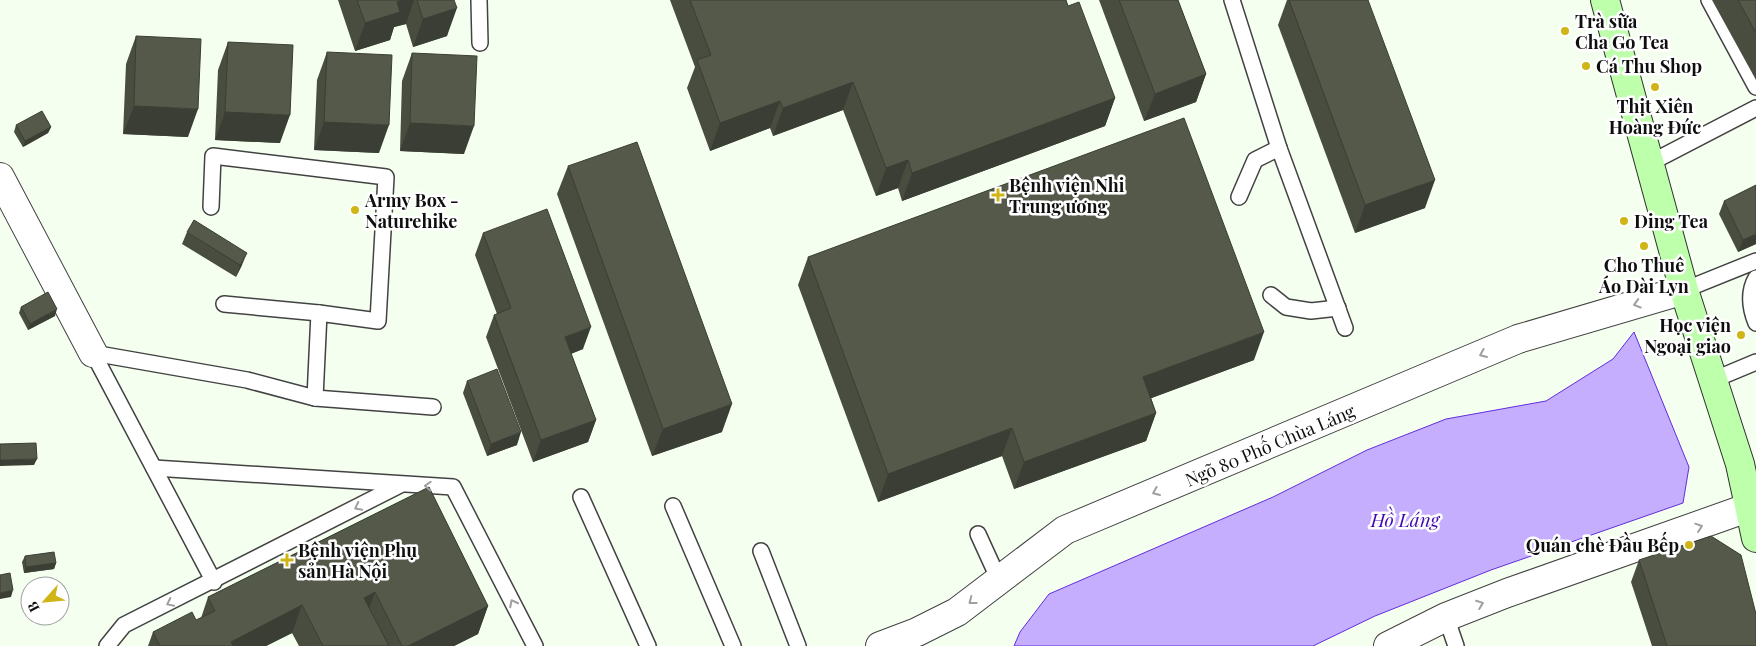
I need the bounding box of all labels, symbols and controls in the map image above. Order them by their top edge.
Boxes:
place label: Trà sữa Cha Go Tea [1575,9,1670,54]
marker: Trà sữa Cha Go Tea [1559,25,1571,37]
place label: Cá Thu Shop [1596,54,1702,78]
marker: Cá Thu Shop [1580,60,1592,72]
marker: Thịt Xiên Hoàng Đức [1649,81,1661,93]
place label: Thịt Xiên Hoàng Đức [1609,94,1701,139]
place label: Bệnh viện Nhi Trung ương [1009,173,1125,218]
place label: Army Box - Naturehike [364,188,459,233]
marker: Bệnh viện Nhi Trung ương [991,188,1005,202]
marker: Army Box - Naturehike [349,204,361,216]
place label: Ding Tea [1634,209,1709,233]
marker: Ding Tea [1618,215,1630,227]
marker: Cho Thuê Áo Dài Lyn [1638,240,1650,252]
place label: Cho Thuê Áo Dài Lyn [1598,253,1689,298]
one-way arrow [1634,299,1642,309]
place label: Học viện Ngoại giao [1644,313,1731,358]
marker: Học viện Ngoại giao [1735,329,1747,341]
one-way arrow [1479,347,1488,358]
street label: Ngõ 80 Phố Chùa Láng [1181,396,1359,492]
one-way arrow [423,481,431,491]
one-way arrow [1152,486,1161,497]
one-way arrow [355,501,364,511]
water label: Hồ Láng [1370,506,1441,532]
one-way arrow [1695,523,1703,533]
place label: Quán chè Đầu Bếp [1526,531,1679,557]
place label: Bệnh viện Phụ sản Hà Nội [298,538,417,583]
marker: Quán chè Đầu Bếp [1683,539,1695,551]
marker: Bệnh viện Phụ sản Hà Nội [280,553,294,567]
north arrow [20,576,70,626]
one-way arrow [969,595,978,603]
one-way arrow [166,597,175,607]
text: B [22,599,44,616]
one-way arrow [509,599,519,608]
one-way arrow [1475,599,1484,610]

